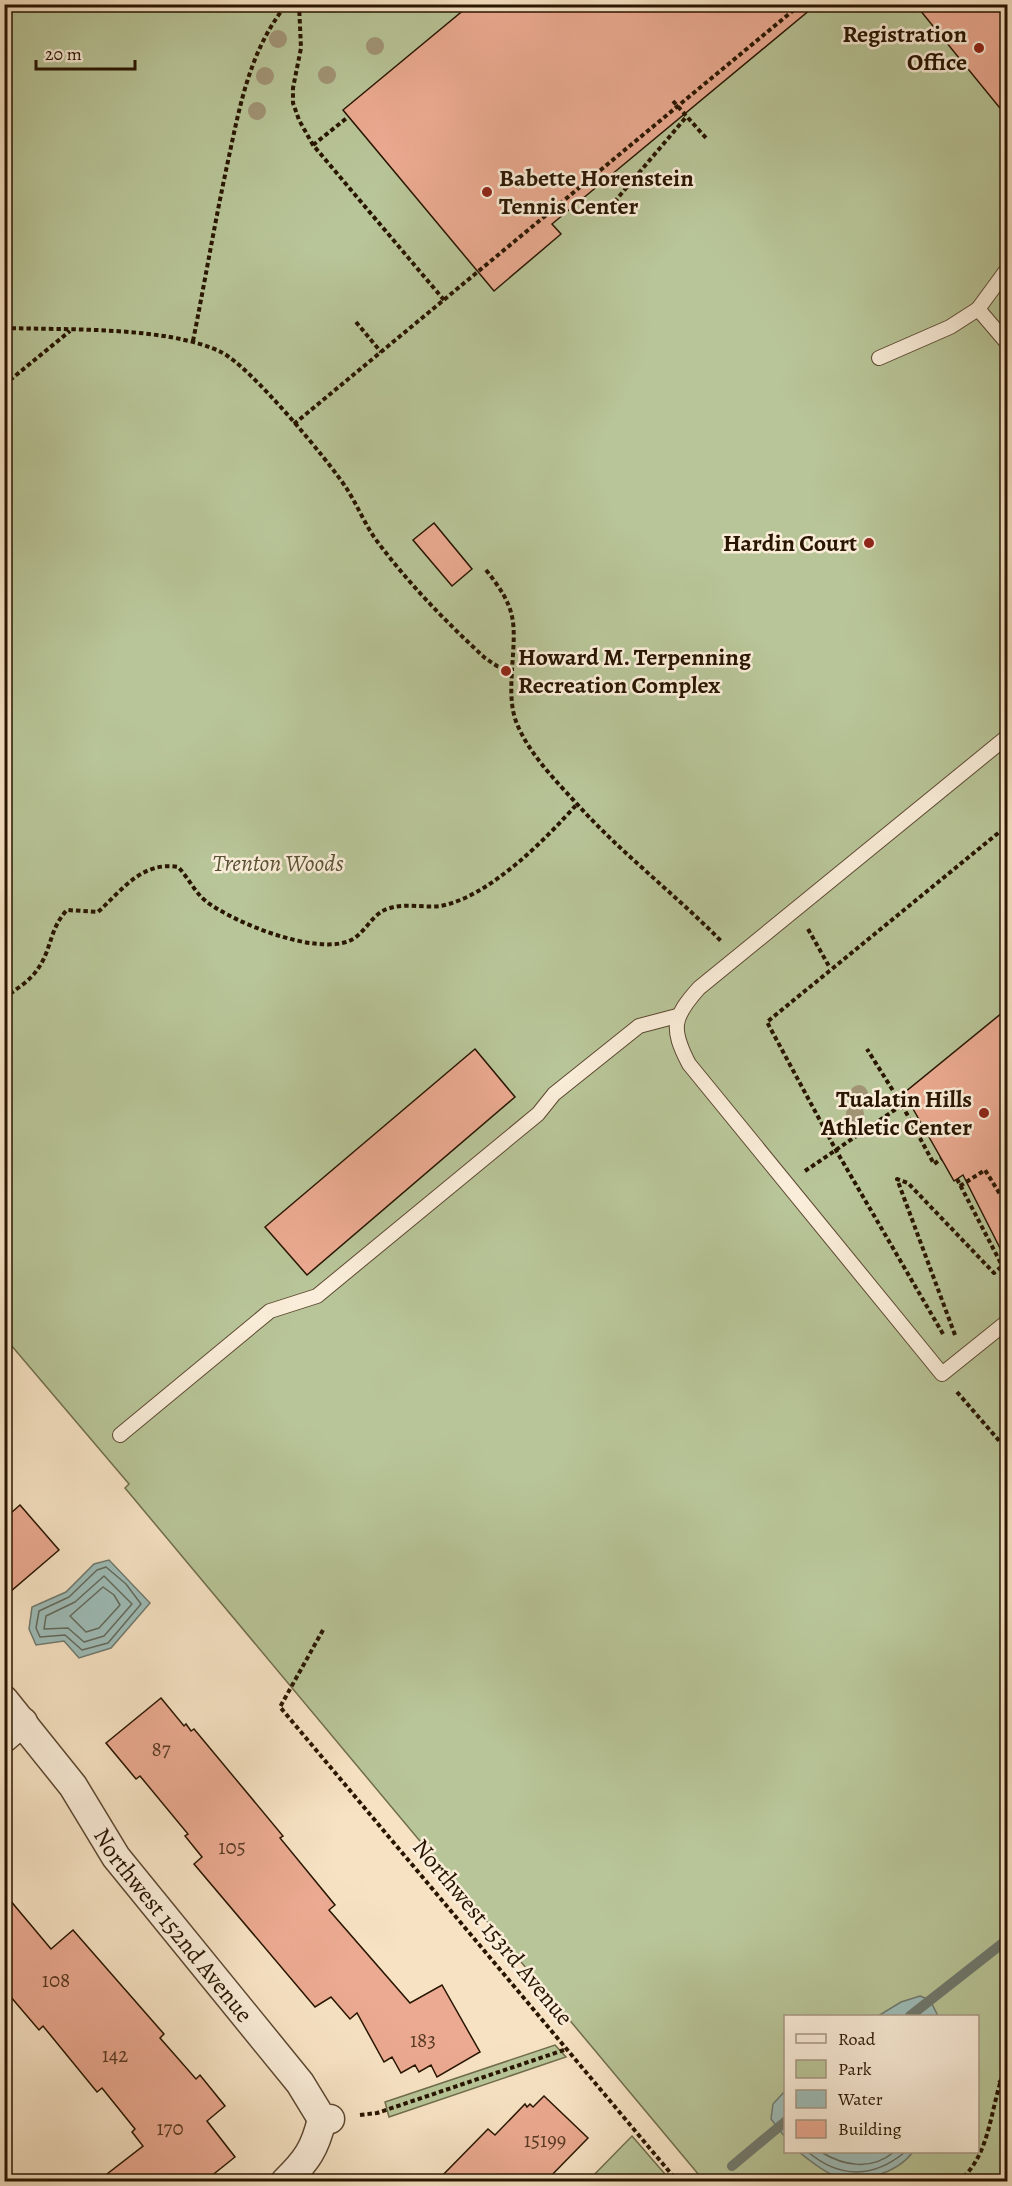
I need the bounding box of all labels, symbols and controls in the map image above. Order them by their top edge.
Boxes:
place label: Registration Office [842,18,968,78]
scale bar [36,33,135,71]
marker: Registration Office [972,41,986,55]
text: 20 m [45,42,82,66]
place label: Babette Horenstein Tennis Center [499,162,694,222]
marker: Babette Horenstein Tennis Center [480,185,494,199]
place label: Hardin Court [723,527,857,559]
marker: Hardin Court [862,536,876,550]
place label: Howard M. Terpenning Recreation Complex [518,641,752,701]
marker: Howard M. Terpenning Recreation Complex [499,664,513,678]
park label: Trenton Woods [212,847,344,879]
place label: Tualatin Hills Athletic Center [820,1083,972,1143]
marker: Tualatin Hills Athletic Center [977,1106,991,1120]
house number: 87 [151,1735,171,1763]
street label: Northwest 152nd Avenue [86,1822,260,2029]
street label: Northwest 153rd Avenue [405,1832,581,2032]
house number: 105 [218,1833,246,1861]
house number: 108 [42,1966,70,1994]
legend [784,2015,979,2153]
house number: 183 [410,2026,436,2054]
text: Road [838,2027,876,2051]
house number: 142 [102,2041,128,2069]
text: Park [838,2057,872,2081]
text: Water [837,2087,883,2111]
house number: 170 [156,2114,184,2142]
text: Building [838,2117,902,2141]
house number: 15199 [524,2126,566,2154]

